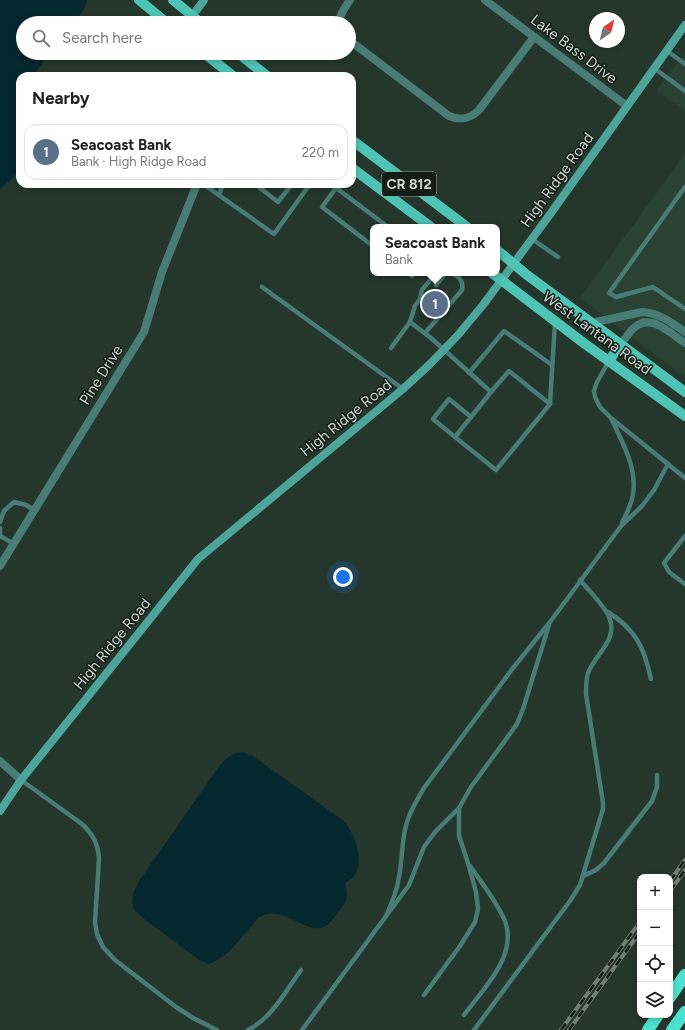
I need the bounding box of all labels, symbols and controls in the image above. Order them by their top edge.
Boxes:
street label: Lake Bass Drive [527,11,621,87]
north arrow [589,12,625,48]
search box [16,16,356,60]
icon: search [30,27,52,49]
text: Search here [62,29,142,47]
text: Nearby [32,88,90,108]
street label: High Ridge Road [517,129,597,231]
text: Seacoast Bank [71,136,172,154]
text: 1 [43,145,49,160]
text: 220 m [302,145,339,160]
text: Bank · High Ridge Road [71,154,206,169]
road number: CR 812 [382,172,436,196]
popup [370,224,500,276]
text: Seacoast Bank [385,234,485,252]
text: Bank [385,252,413,267]
street label: West Lantana Road [539,288,655,378]
pin: 1 [422,289,448,319]
street label: Pine Drive [76,342,126,408]
street label: High Ridge Road [297,376,395,460]
your location [333,567,353,587]
street label: High Ridge Road [70,595,154,693]
map controls [637,874,673,1018]
button: + [637,874,673,910]
button: − [637,910,673,946]
button: locate [637,946,673,982]
button: layers [637,982,673,1018]

